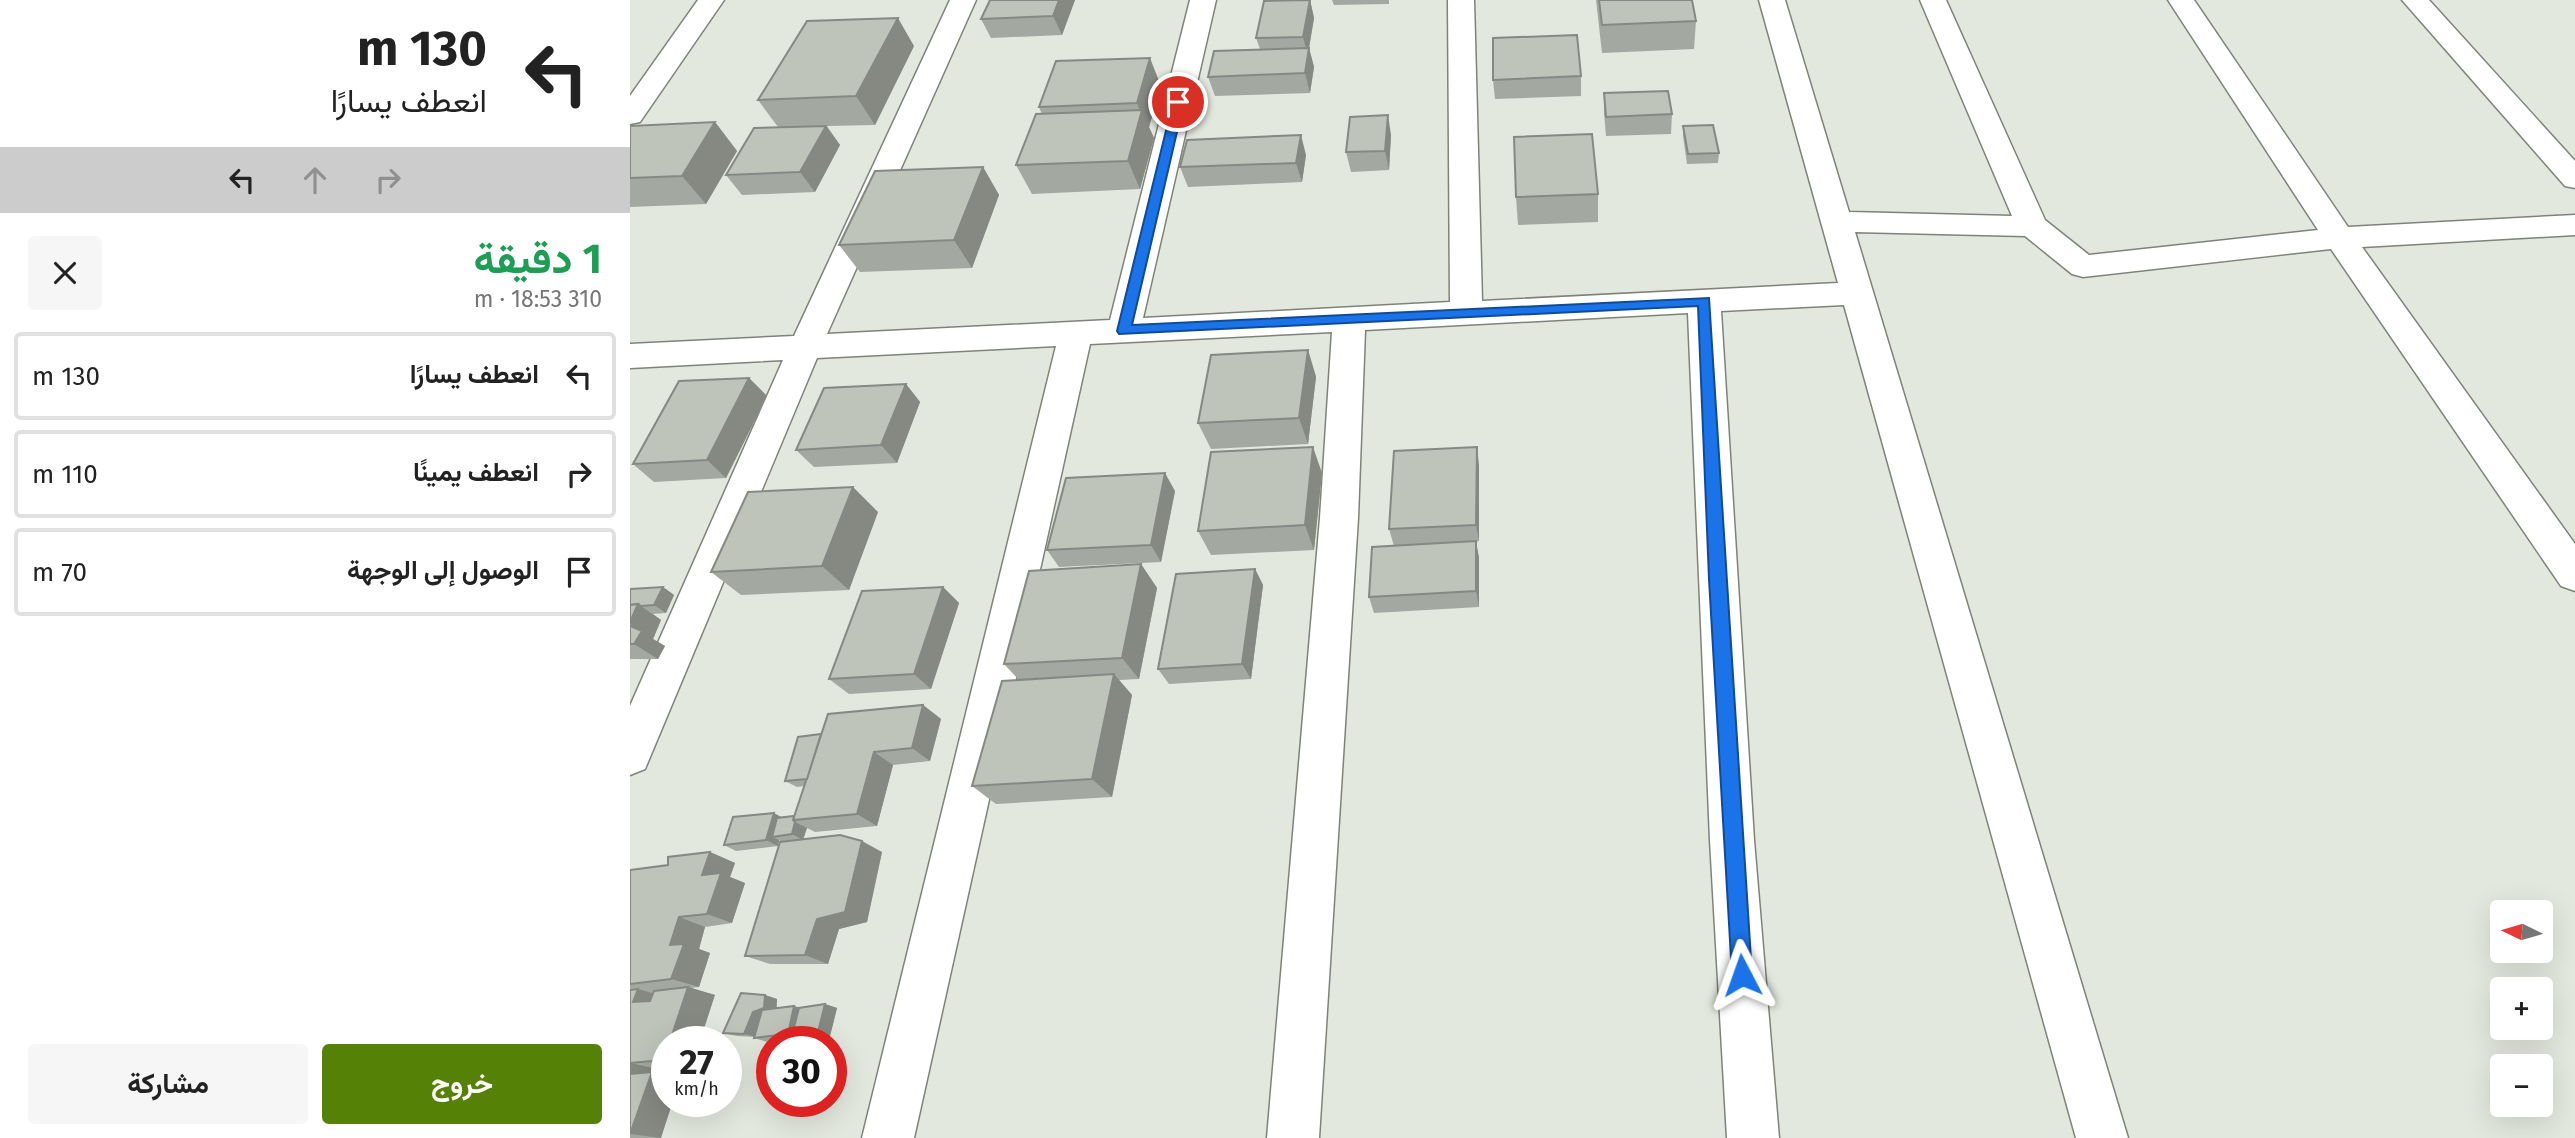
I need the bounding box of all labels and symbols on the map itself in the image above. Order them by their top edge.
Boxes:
pin [1148,72,1208,132]
north arrow [2490,900,2553,962]
position arrow [1705,938,1779,1012]
speed limit sign: 30 [756,1026,847,1117]

